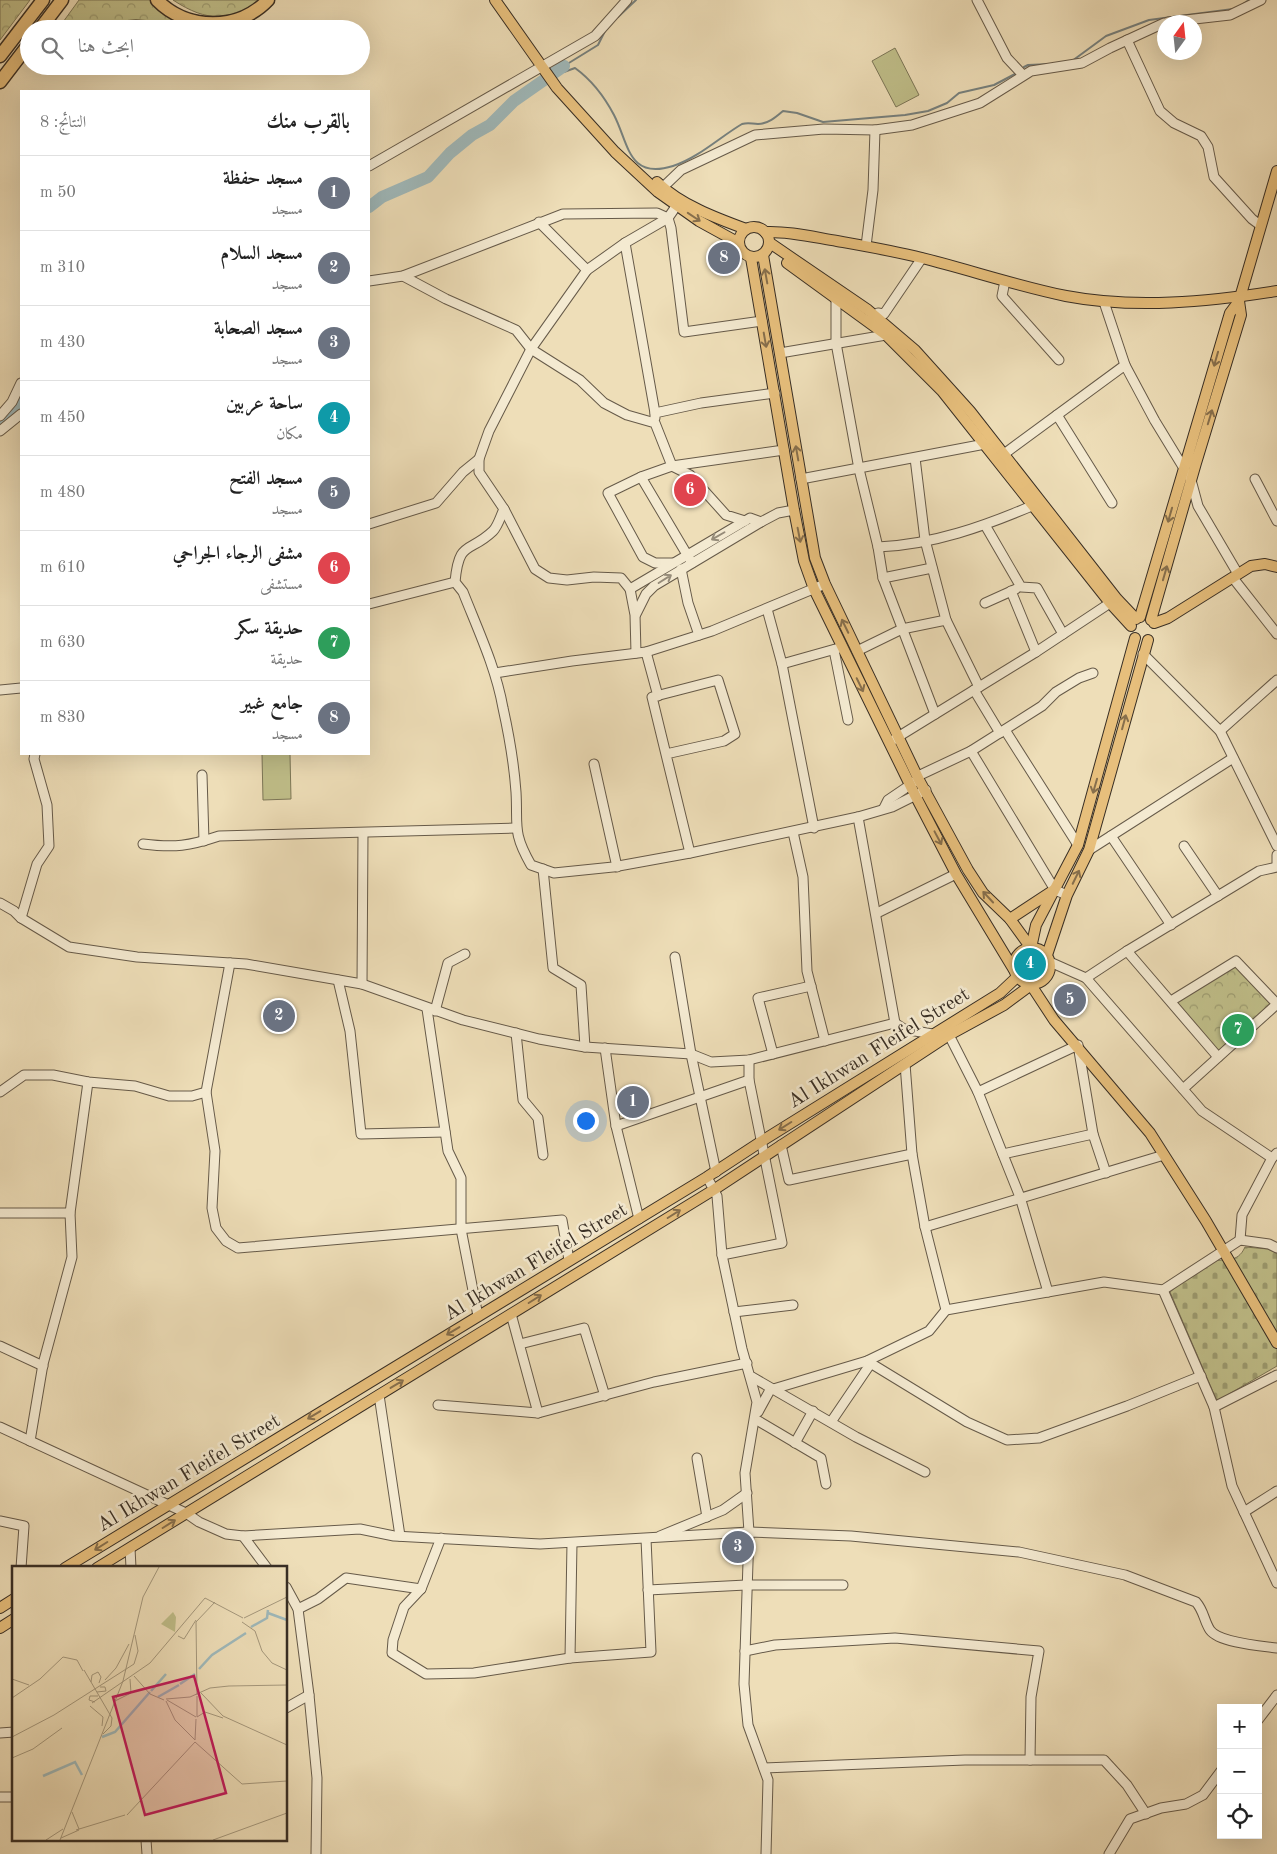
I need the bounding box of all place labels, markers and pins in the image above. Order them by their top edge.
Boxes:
pin: 8 [708,239,740,277]
pin: 6 [674,471,706,509]
pin: 4 [1014,945,1046,983]
pin: 5 [1054,981,1086,1019]
pin: 2 [263,997,295,1035]
pin: 7 [1222,1011,1254,1049]
pin: 1 [617,1083,649,1121]
pin: 3 [722,1528,754,1566]

